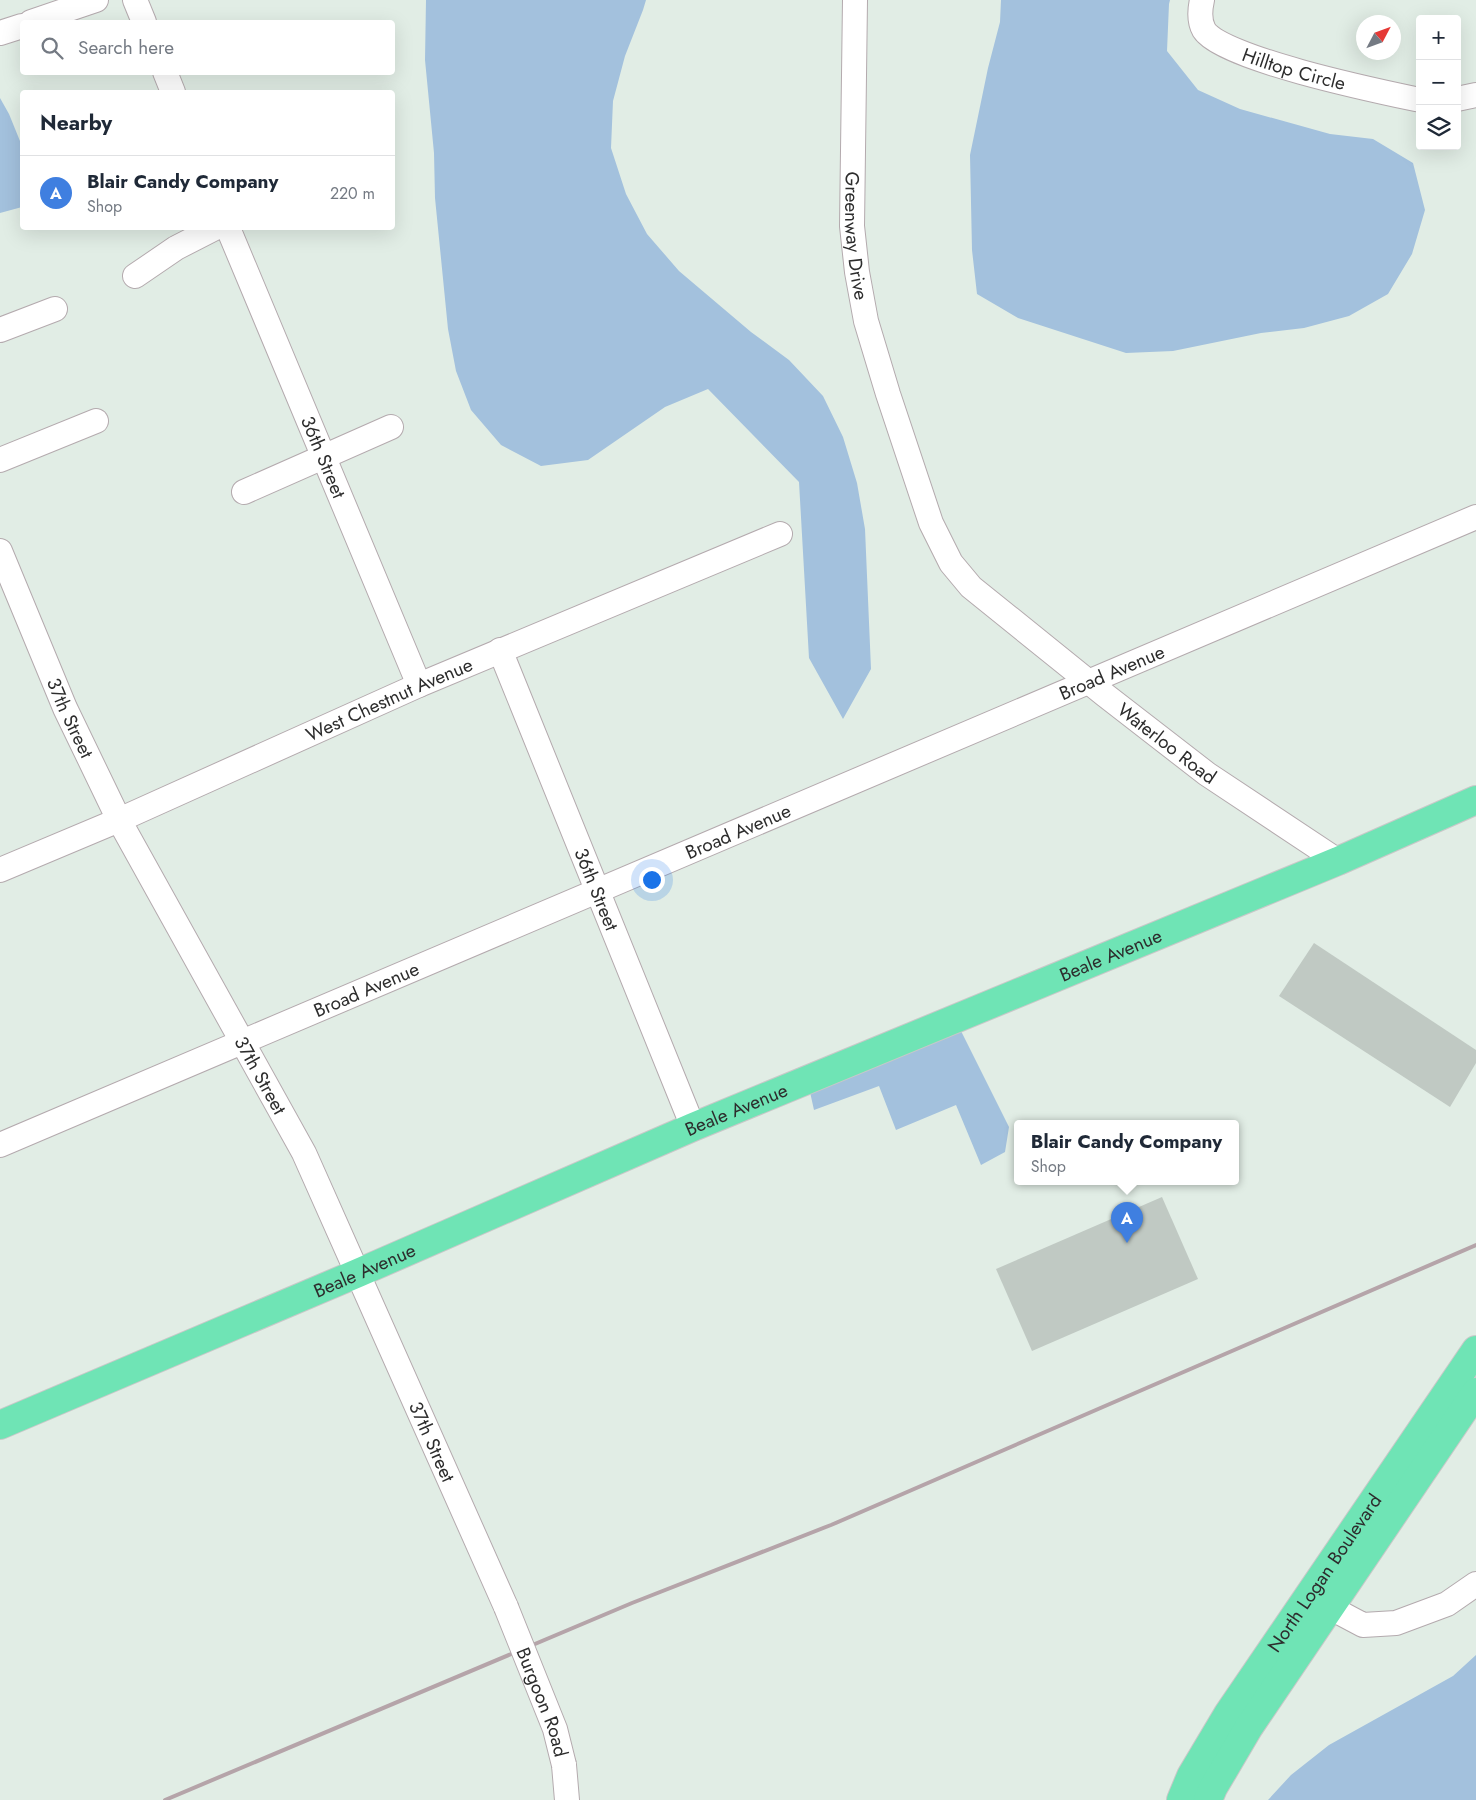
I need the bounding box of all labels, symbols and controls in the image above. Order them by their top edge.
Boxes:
north arrow [1356,15,1401,60]
map controls [1416,15,1461,150]
button: + [1416,15,1461,60]
search box [20,20,395,75]
icon: search [38,34,66,62]
text: Search here [78,34,174,61]
street label: Hilltop Circle [1238,41,1348,97]
button: − [1416,60,1461,105]
button: layers [1416,105,1461,150]
text: Nearby [40,108,112,138]
text: Blair Candy Company [87,168,278,195]
street label: Greenway Drive [838,171,875,302]
text: A [50,182,62,205]
text: 220 m [330,182,375,205]
text: Shop [87,195,122,218]
street label: 36th Street [294,412,353,503]
street label: Broad Avenue [1055,638,1169,707]
street label: West Chestnut Avenue [302,651,477,748]
street label: 37th Street [40,674,100,763]
street label: Waterloo Road [1112,696,1222,791]
street label: Broad Avenue [681,797,795,866]
street label: 36th Street [567,844,625,935]
your location [639,867,665,893]
street label: Beale Avenue [1055,922,1166,988]
street label: Broad Avenue [310,955,423,1024]
street label: 37th Street [228,1031,293,1120]
street label: Beale Avenue [681,1076,792,1143]
popup [1014,1120,1239,1185]
text: Blair Candy Company [1031,1128,1222,1155]
text: Shop [1031,1155,1066,1178]
pin: A [1111,1202,1143,1243]
street label: Beale Avenue [309,1236,420,1304]
street label: 37th Street [402,1397,462,1487]
street label: North Logan Boulevard [1261,1489,1388,1658]
street label: Burgoon Road [510,1643,574,1760]

